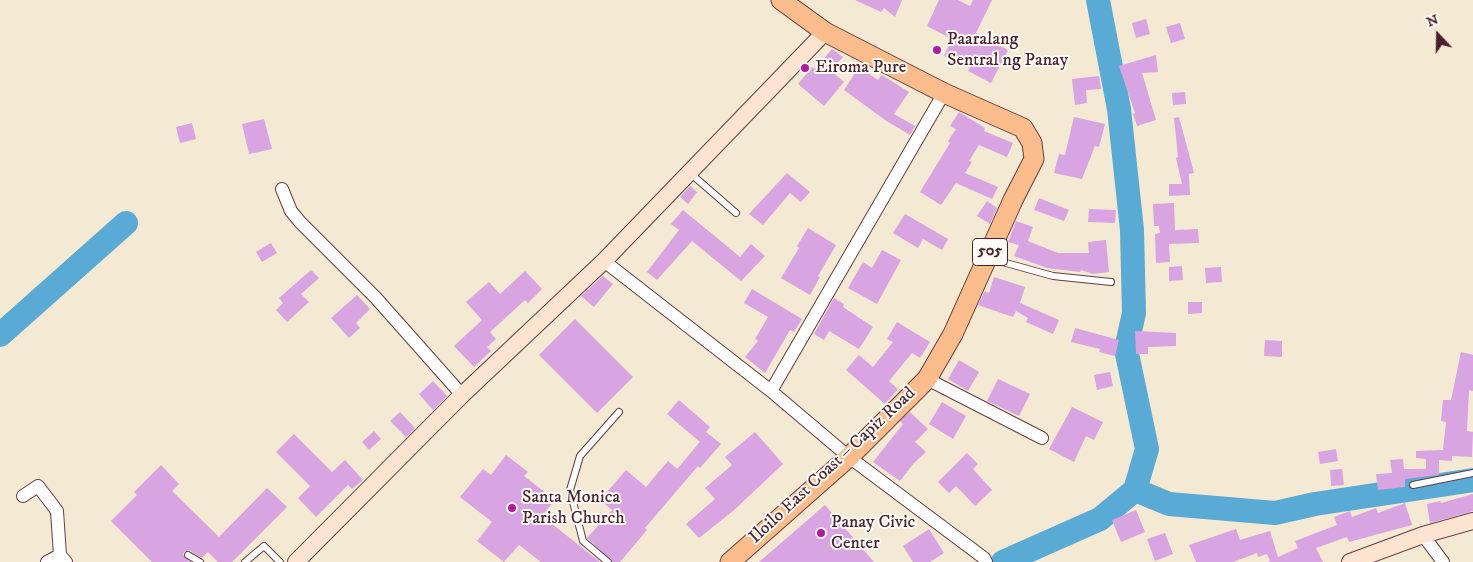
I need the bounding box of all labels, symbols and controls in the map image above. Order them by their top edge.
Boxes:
north arrow [1413,10,1463,60]
text: N [1424,11,1441,31]
place label: Paaralang Sentral ng Panay [947,29,1068,72]
marker: Paaralang Sentral ng Panay [931,44,943,56]
place label: Eiroma Pure [815,57,906,79]
marker: Eiroma Pure [799,62,811,74]
road number: 505 [972,238,1008,266]
street label: Iloilo East Coast – Capiz Road [745,383,921,549]
place label: Santa Monica Parish Church [522,487,625,530]
marker: Santa Monica Parish Church [506,502,518,514]
place label: Panay Civic Center [831,512,915,554]
marker: Panay Civic Center [815,527,827,539]

